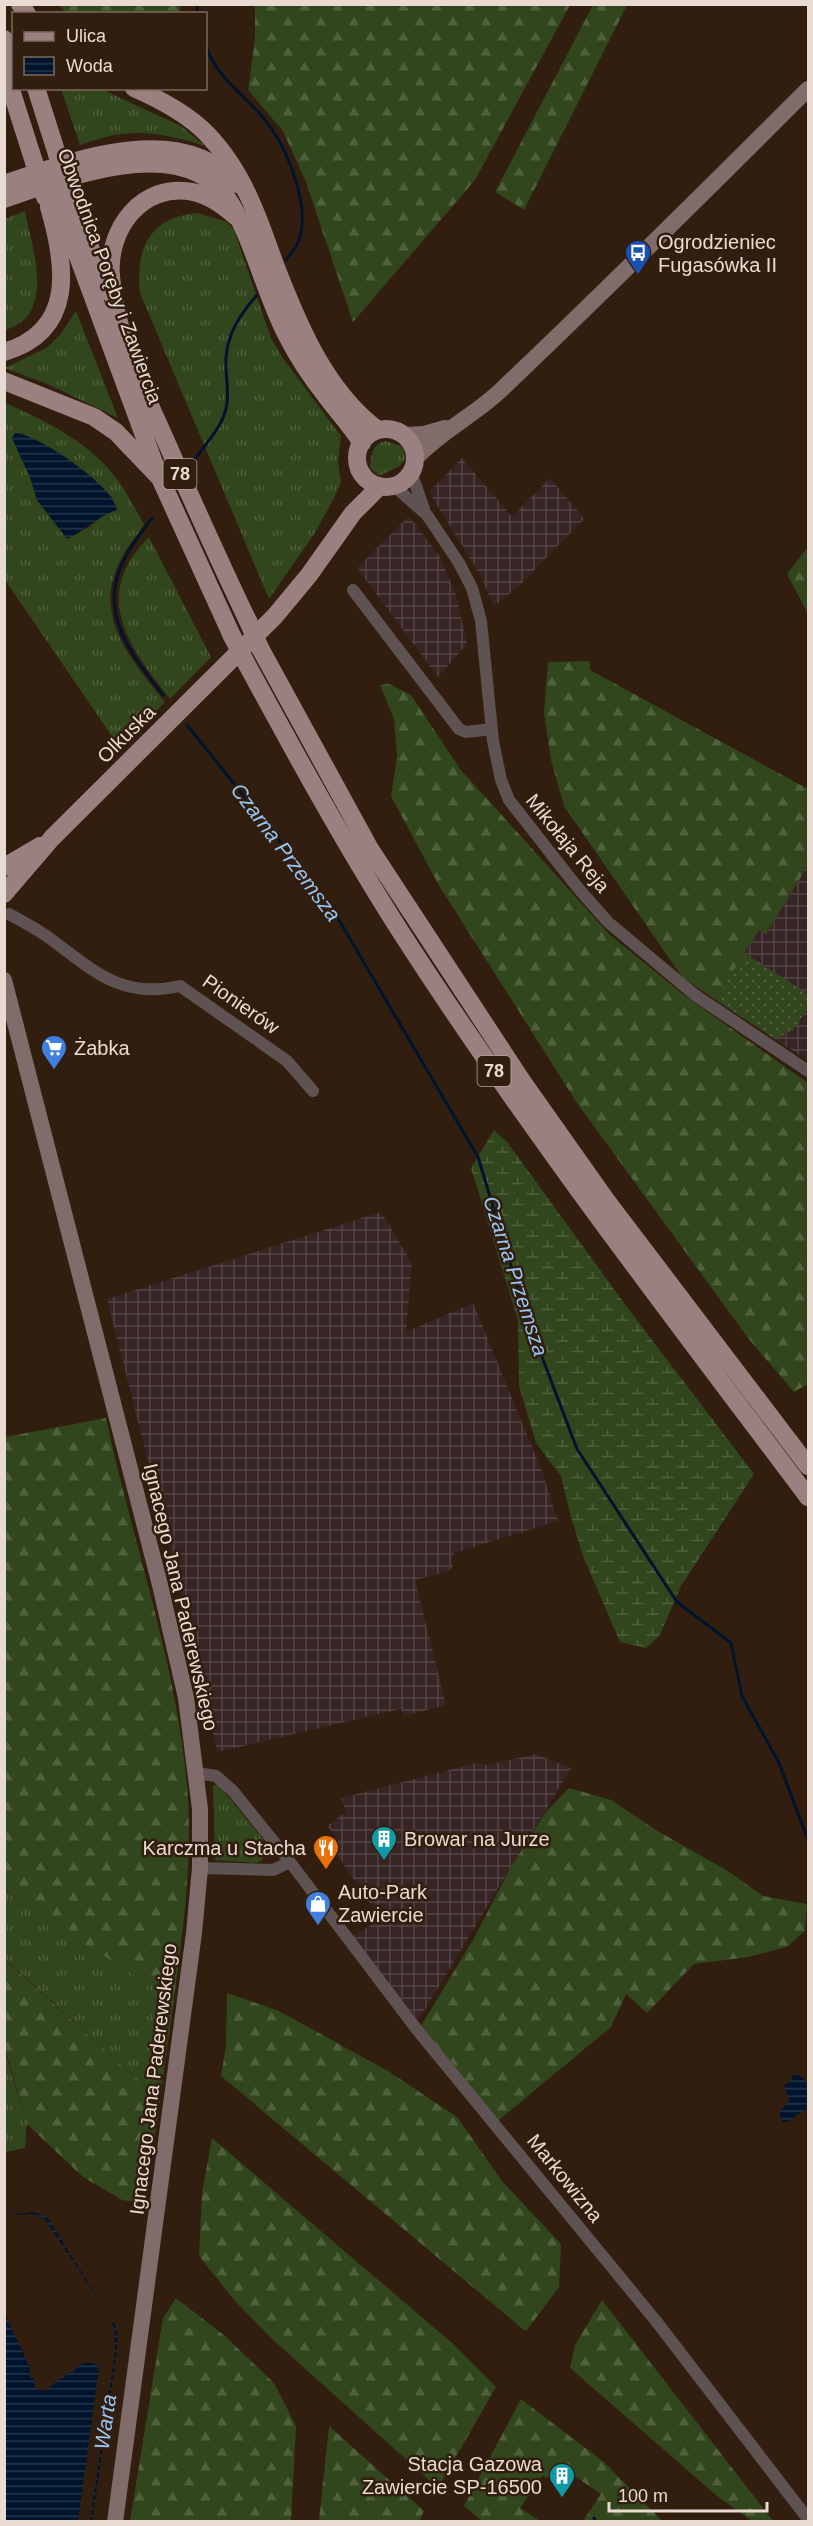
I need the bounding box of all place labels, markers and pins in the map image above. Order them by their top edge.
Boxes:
place label: Ogrodzieniec Fugasówka II [658,231,777,276]
bus stop icon: Ogrodzieniec Fugasówka II [623,238,653,276]
supermarket icon: Żabka [39,1033,69,1071]
place label: Żabka [74,1037,130,1059]
building icon: Browar na Jurze [369,1824,399,1862]
place label: Browar na Jurze [404,1828,550,1850]
restaurant icon: Karczma u Stacha [311,1833,341,1871]
place label: Karczma u Stacha [143,1837,307,1859]
place label: Auto-Park Zawiercie [338,1881,428,1926]
shop icon: Auto-Park Zawiercie [303,1889,333,1927]
place label: Stacja Gazowa Zawiercie SP-16500 [362,2453,543,2498]
building icon: Stacja Gazowa Zawiercie SP-16500 [547,2461,577,2499]

